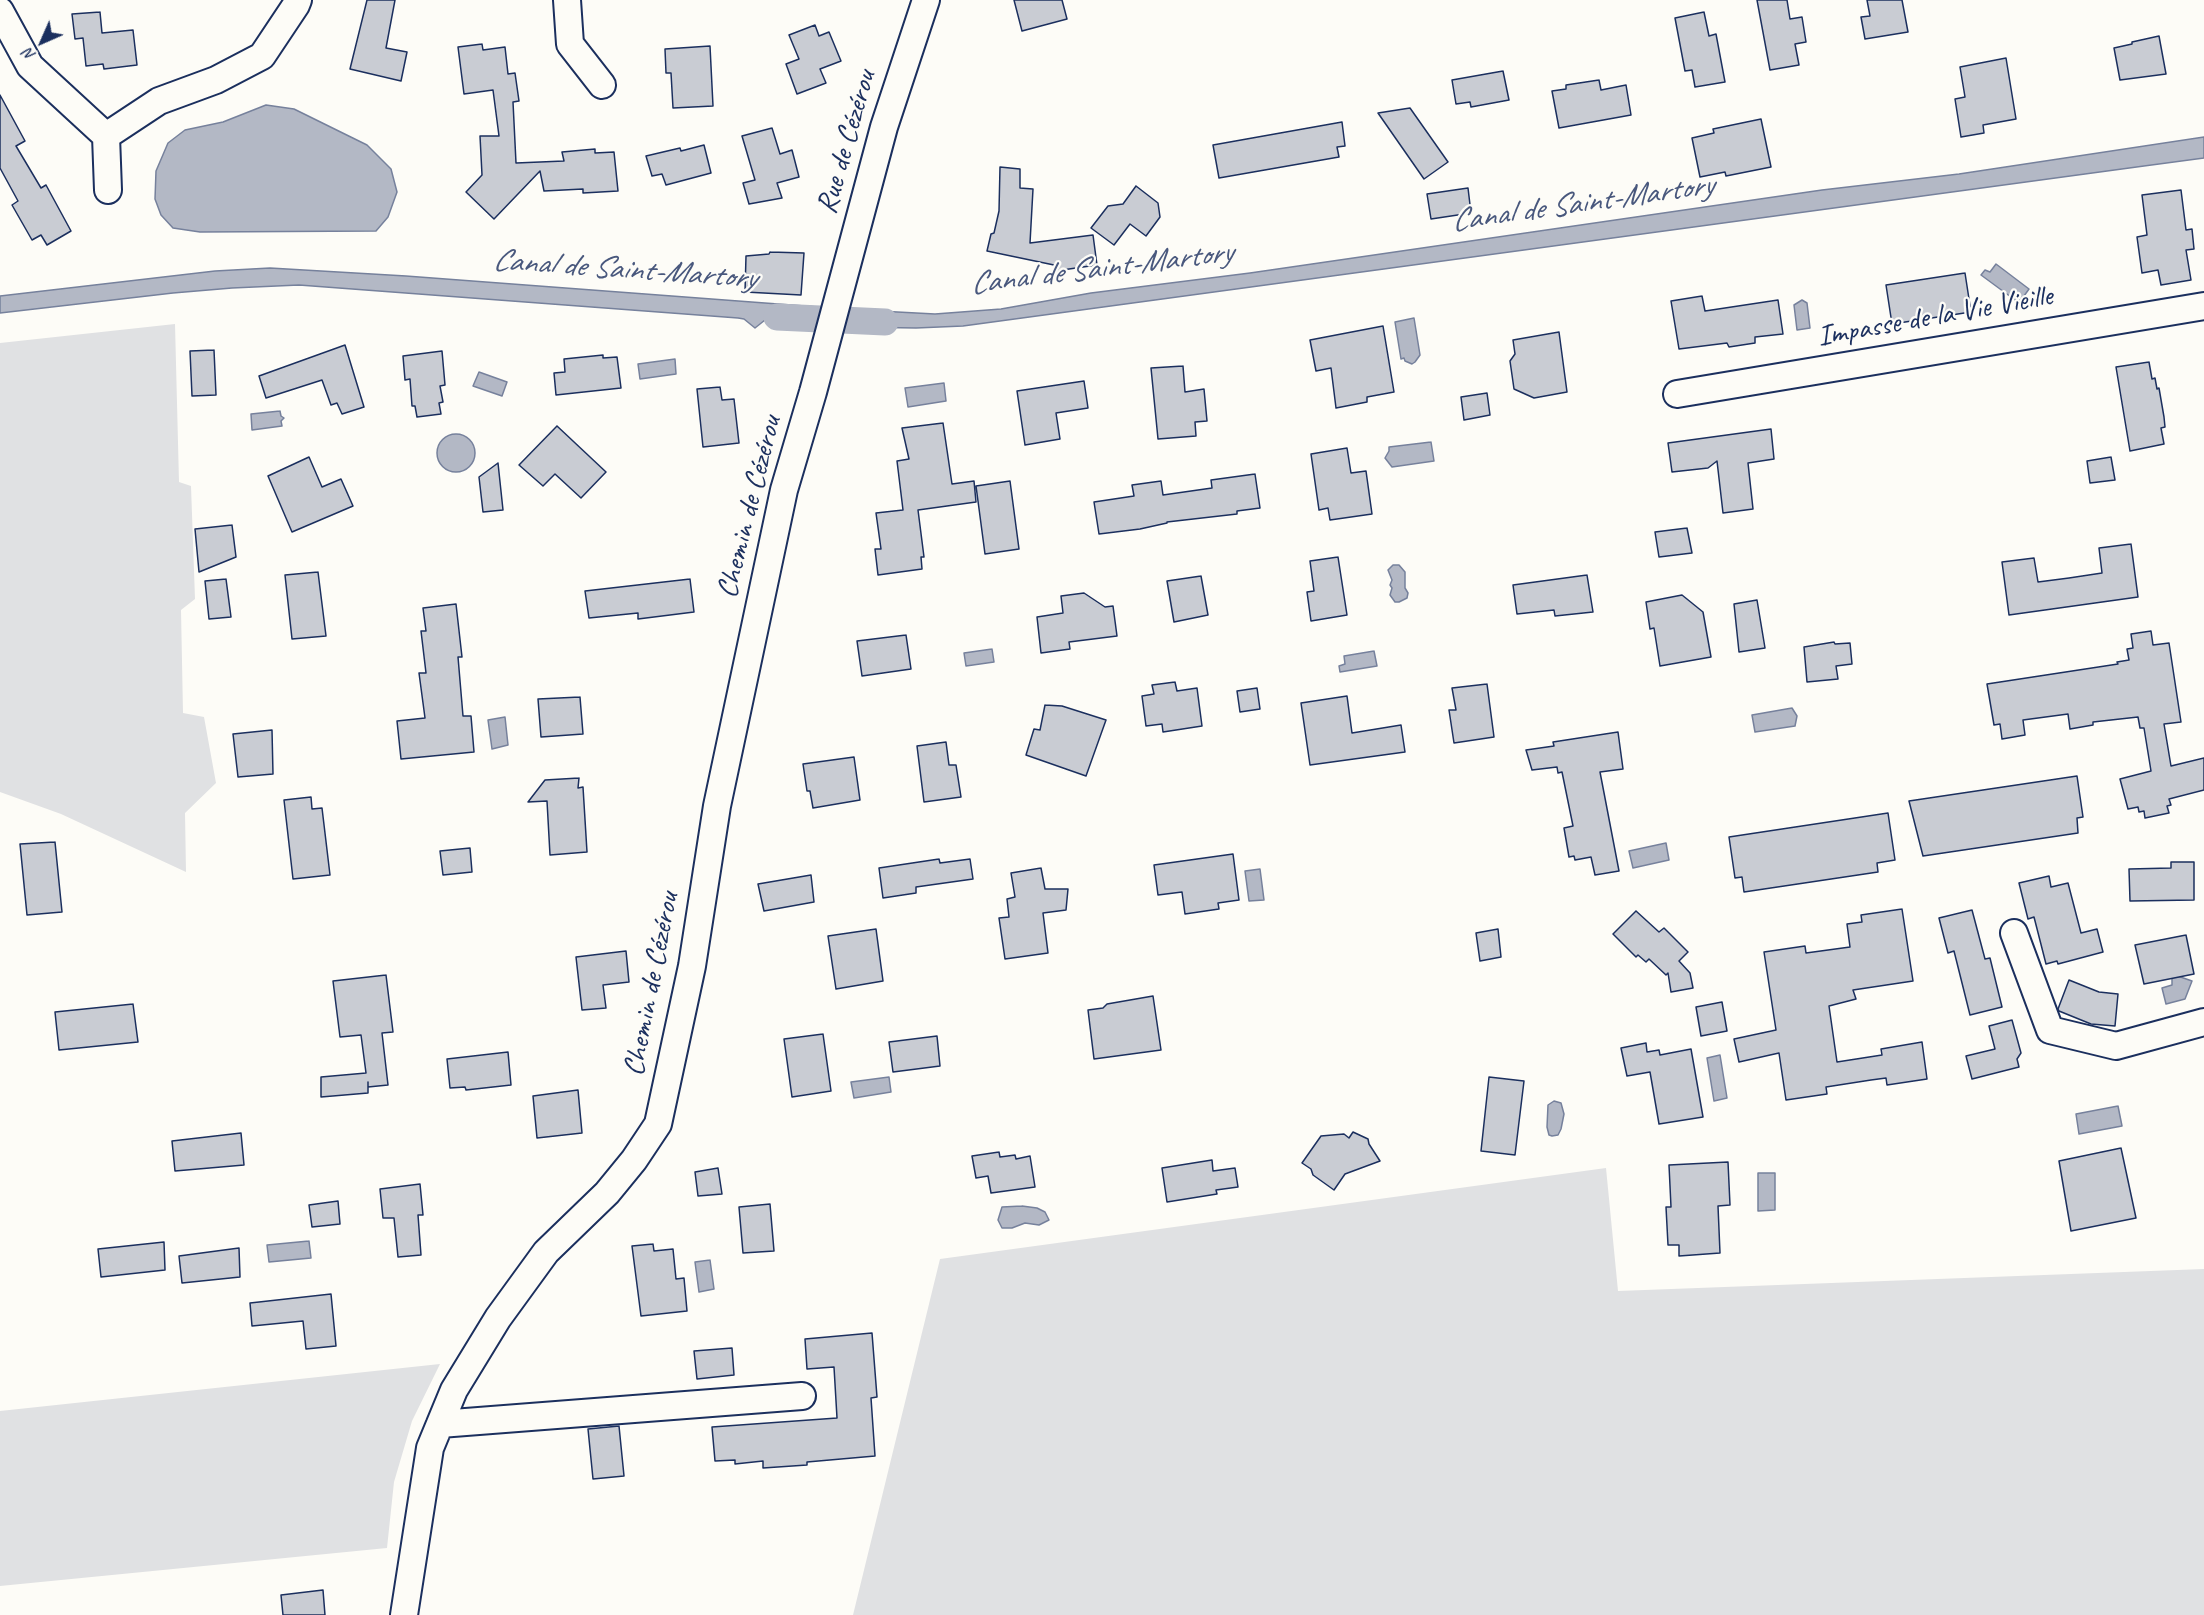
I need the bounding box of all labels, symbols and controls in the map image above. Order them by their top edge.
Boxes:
north arrow [12,12,72,72]
text: N [19,44,40,65]
street label: Rue de Cézérou [809,66,885,218]
water label: Canal de Saint-Martory [1449,167,1715,241]
water label: Canal de Saint-Martory [968,234,1234,304]
water label: Canal de Saint-Martory [491,242,757,298]
street label: Impasse de la Vie Vieille [1815,279,2055,355]
street label: Chemin de Cézérou [710,412,790,602]
street label: Chemin de Cézérou [616,889,688,1079]

